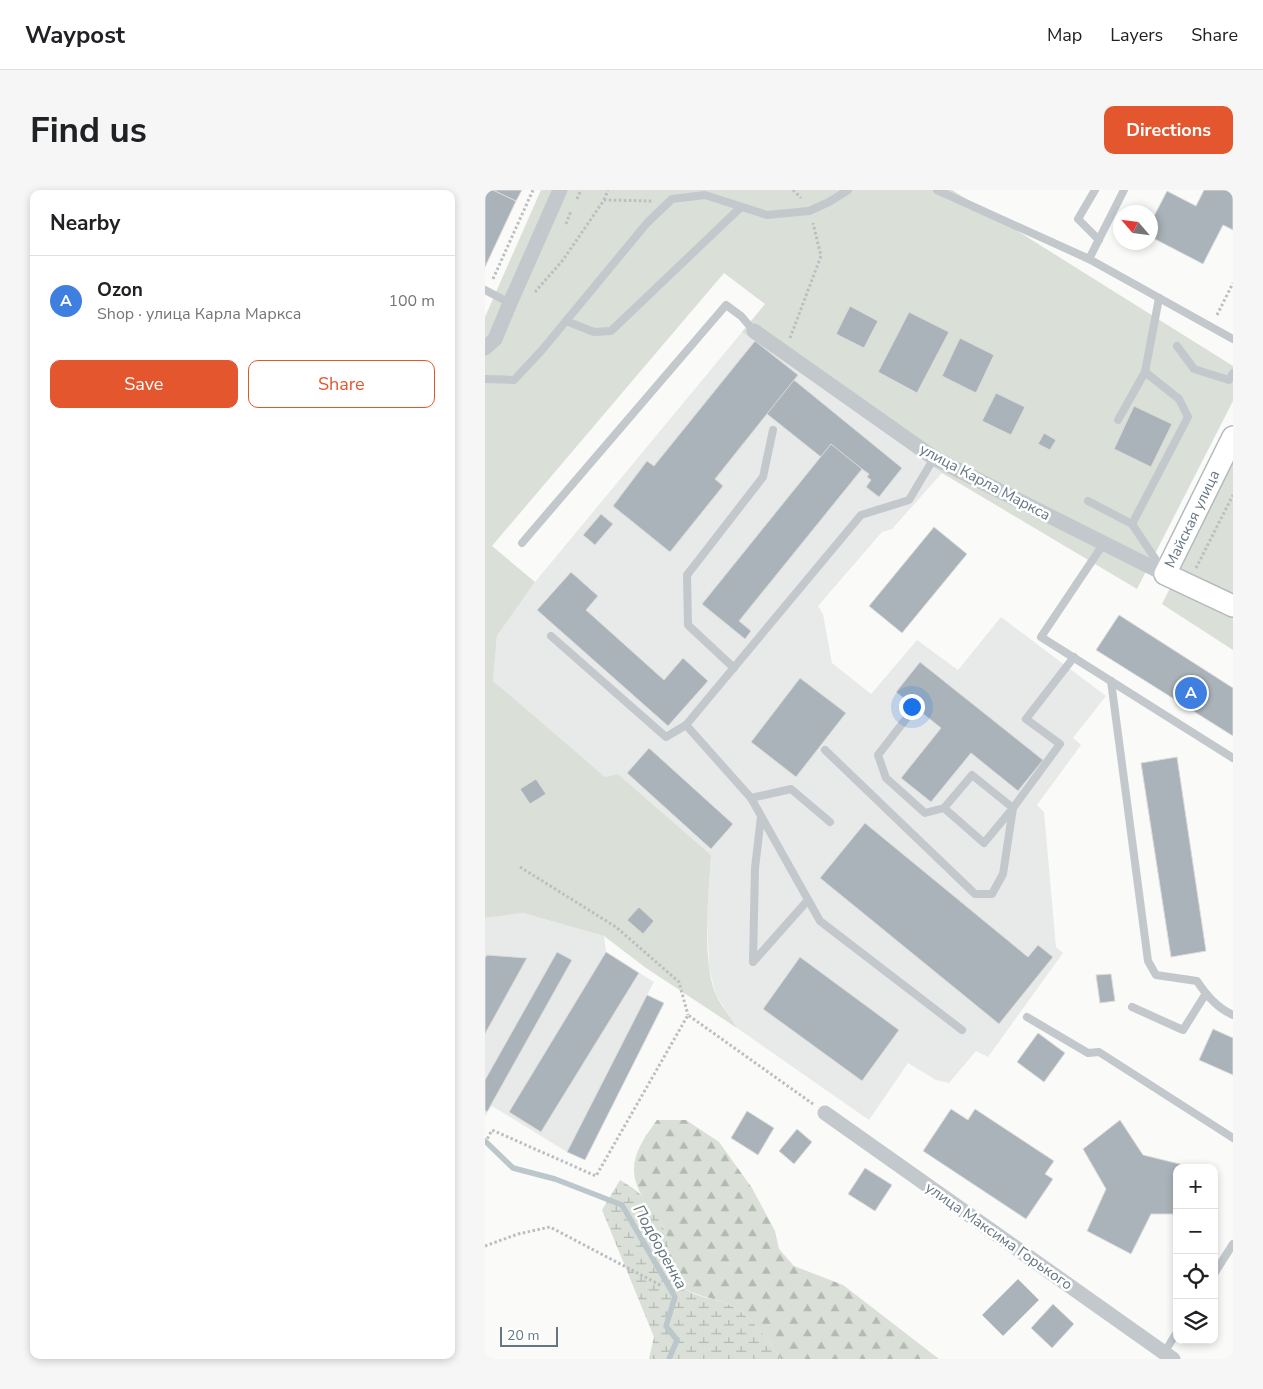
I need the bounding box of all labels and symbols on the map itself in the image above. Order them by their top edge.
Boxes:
north arrow [1113,205,1158,250]
street label: улица Карла Маркса [916,439,1054,525]
street label: Майская улица [1160,467,1224,571]
pin: A [1175,674,1207,712]
your location [899,694,925,720]
street label: улица Максима Горького [921,1178,1077,1294]
water label: Подборенка [628,1201,692,1293]
scale bar [500,1324,557,1347]

